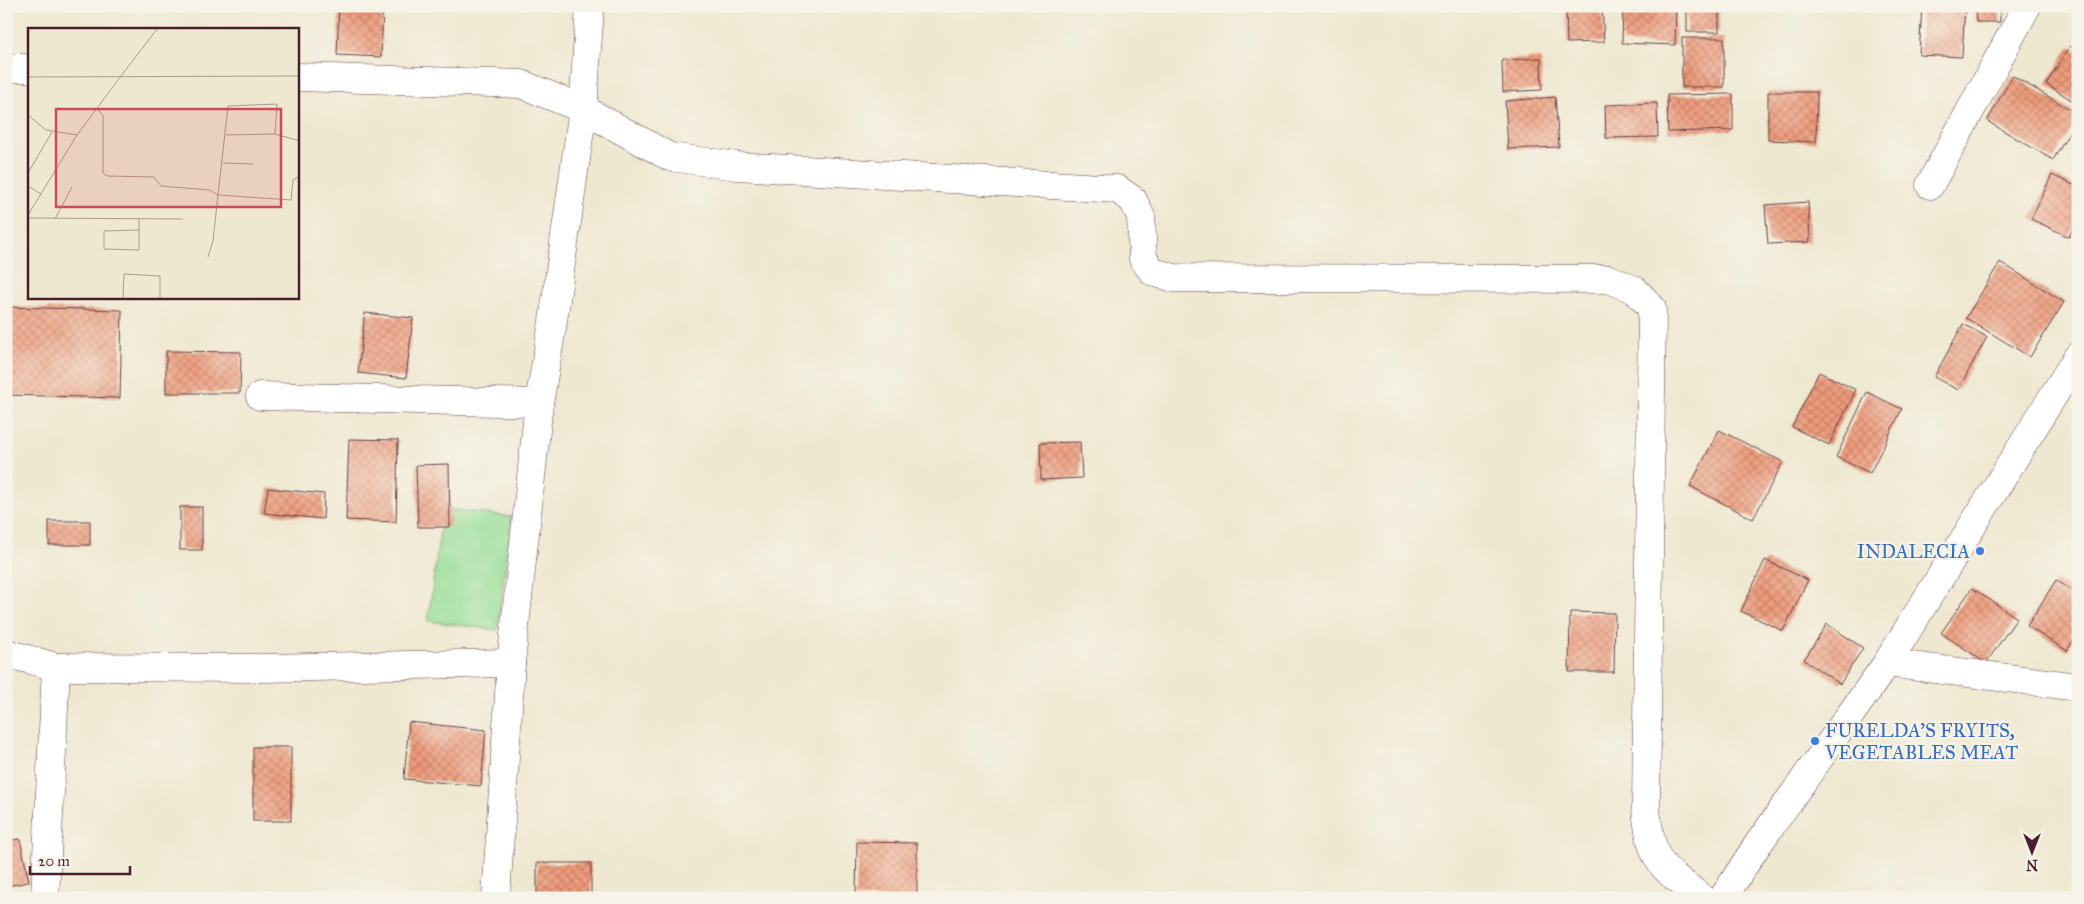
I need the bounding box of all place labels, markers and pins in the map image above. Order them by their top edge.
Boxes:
place label: INDALECIA [1857,540,1970,563]
marker: INDALECIA [1974,545,1986,557]
place label: FURELDA'S FRYITS, VEGETABLES MEAT [1824,719,2018,764]
marker: FURELDA'S FRYITS, VEGETABLES MEAT [1809,735,1821,747]

